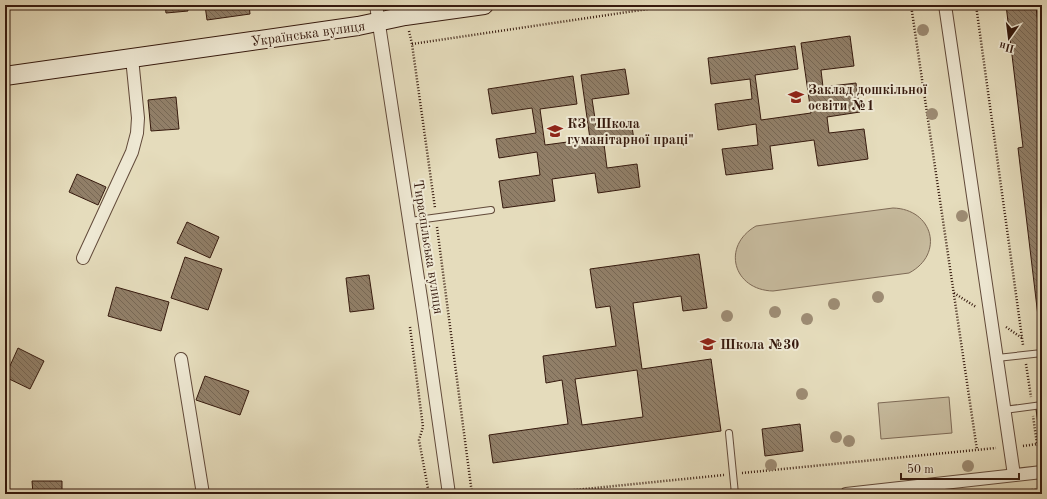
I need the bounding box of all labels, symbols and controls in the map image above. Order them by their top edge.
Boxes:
north arrow [989,18,1029,58]
street label: Українська вулиця [250,19,366,49]
text: Пн [998,39,1016,53]
place label: Заклад дошкільної освіти №1 [808,83,928,113]
school or university icon: Заклад дошкільної освіти №1 [787,88,805,106]
place label: КЗ "Школа гуманітарної праці" [567,117,694,147]
school or university icon: КЗ "Школа гуманітарної праці" [546,122,564,140]
street label: Тираспільська вулиця [411,179,446,315]
school or university icon: Школа №30 [699,335,717,353]
place label: Школа №30 [720,338,799,352]
scale bar [901,455,1019,481]
text: 50 m [907,463,934,476]

